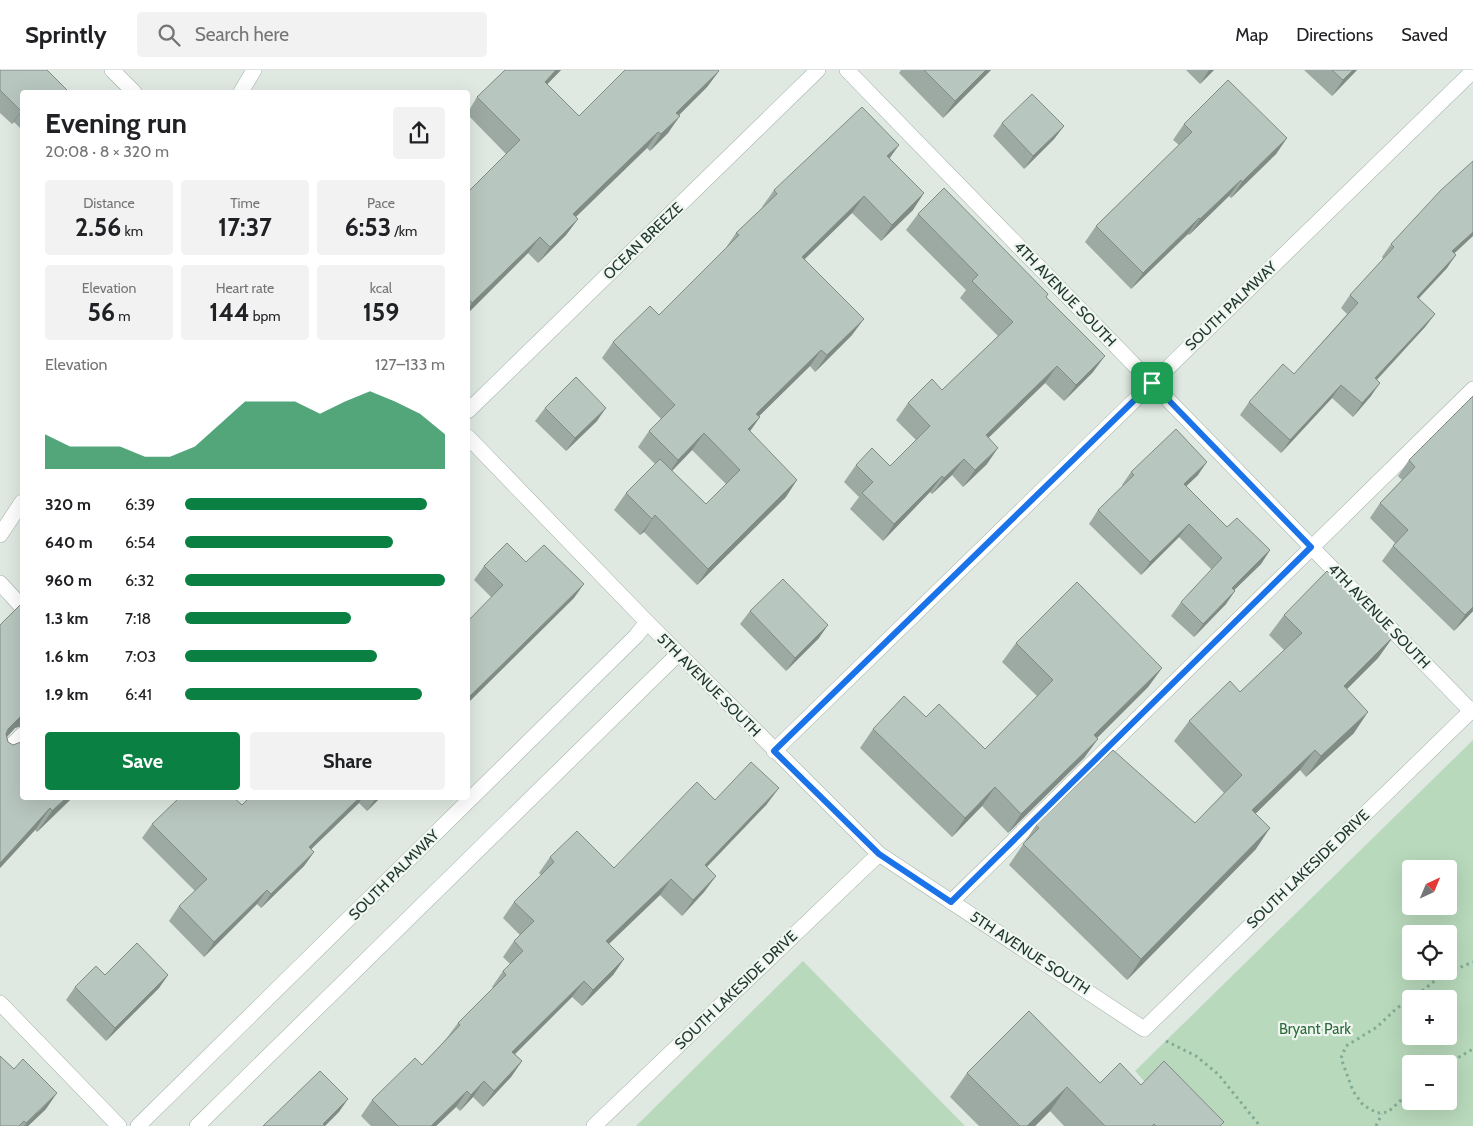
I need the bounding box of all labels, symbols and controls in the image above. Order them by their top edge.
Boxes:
search box [137,12,487,57]
text: Sprintly [25,20,107,49]
icon: search [155,21,183,49]
text: Search here [195,23,289,46]
text: Map [1235,24,1268,46]
text: Directions [1296,24,1373,46]
text: Saved [1401,24,1448,46]
text: Evening run [45,106,187,140]
button: share [393,107,445,159]
text: 20:08 · 8 × 320 m [45,142,169,161]
text: Distance [83,194,135,212]
text: Time [230,194,260,212]
text: Pace [367,194,395,212]
street label: OCEAN BREEZE [600,199,686,283]
text: 2.56 [75,212,121,242]
text: 17:37 [218,212,272,242]
text: 6:53 [345,212,391,242]
text: km [121,222,143,240]
text: /km [391,222,417,240]
street label: 4TH AVENUE SOUTH [1010,238,1120,350]
street label: SOUTH PALMWAY [1182,257,1281,354]
text: Elevation [82,279,136,297]
text: Heart rate [216,279,274,297]
text: kcal [370,279,392,297]
text: 56 [88,297,115,327]
text: 144 [209,297,250,327]
text: 159 [363,297,399,327]
text: m [115,307,130,325]
text: bpm [250,307,281,325]
text: Elevation [45,355,108,374]
text: 127–133 m [375,355,445,374]
pin [1131,362,1173,404]
icon: arrive [1138,369,1166,397]
text: 320 m [45,495,91,514]
text: 6:39 [125,495,155,514]
text: 640 m [45,533,93,552]
text: 6:54 [125,533,155,552]
street label: 4TH AVENUE SOUTH [1324,560,1434,672]
text: 960 m [45,571,92,590]
text: 6:32 [125,571,154,590]
text: 1.3 km [45,609,88,628]
text: 7:18 [125,609,151,628]
street label: 5TH AVENUE SOUTH [654,630,764,740]
text: 1.6 km [45,647,89,666]
text: 7:03 [125,647,156,666]
text: 1.9 km [45,685,88,704]
text: 6:41 [125,685,152,704]
button: Save [45,732,240,790]
button: Share [250,732,445,790]
street label: SOUTH LAKESIDE DRIVE [1243,806,1373,932]
street label: SOUTH PALMWAY [345,826,443,924]
north arrow [1402,860,1458,915]
map controls [1402,860,1457,1110]
street label: 5TH AVENUE SOUTH [967,908,1093,998]
button: locate [1402,925,1457,980]
street label: SOUTH LAKESIDE DRIVE [671,927,801,1053]
button: + [1402,990,1457,1045]
park label: Bryant Park [1279,1020,1351,1038]
button: − [1402,1055,1457,1110]

